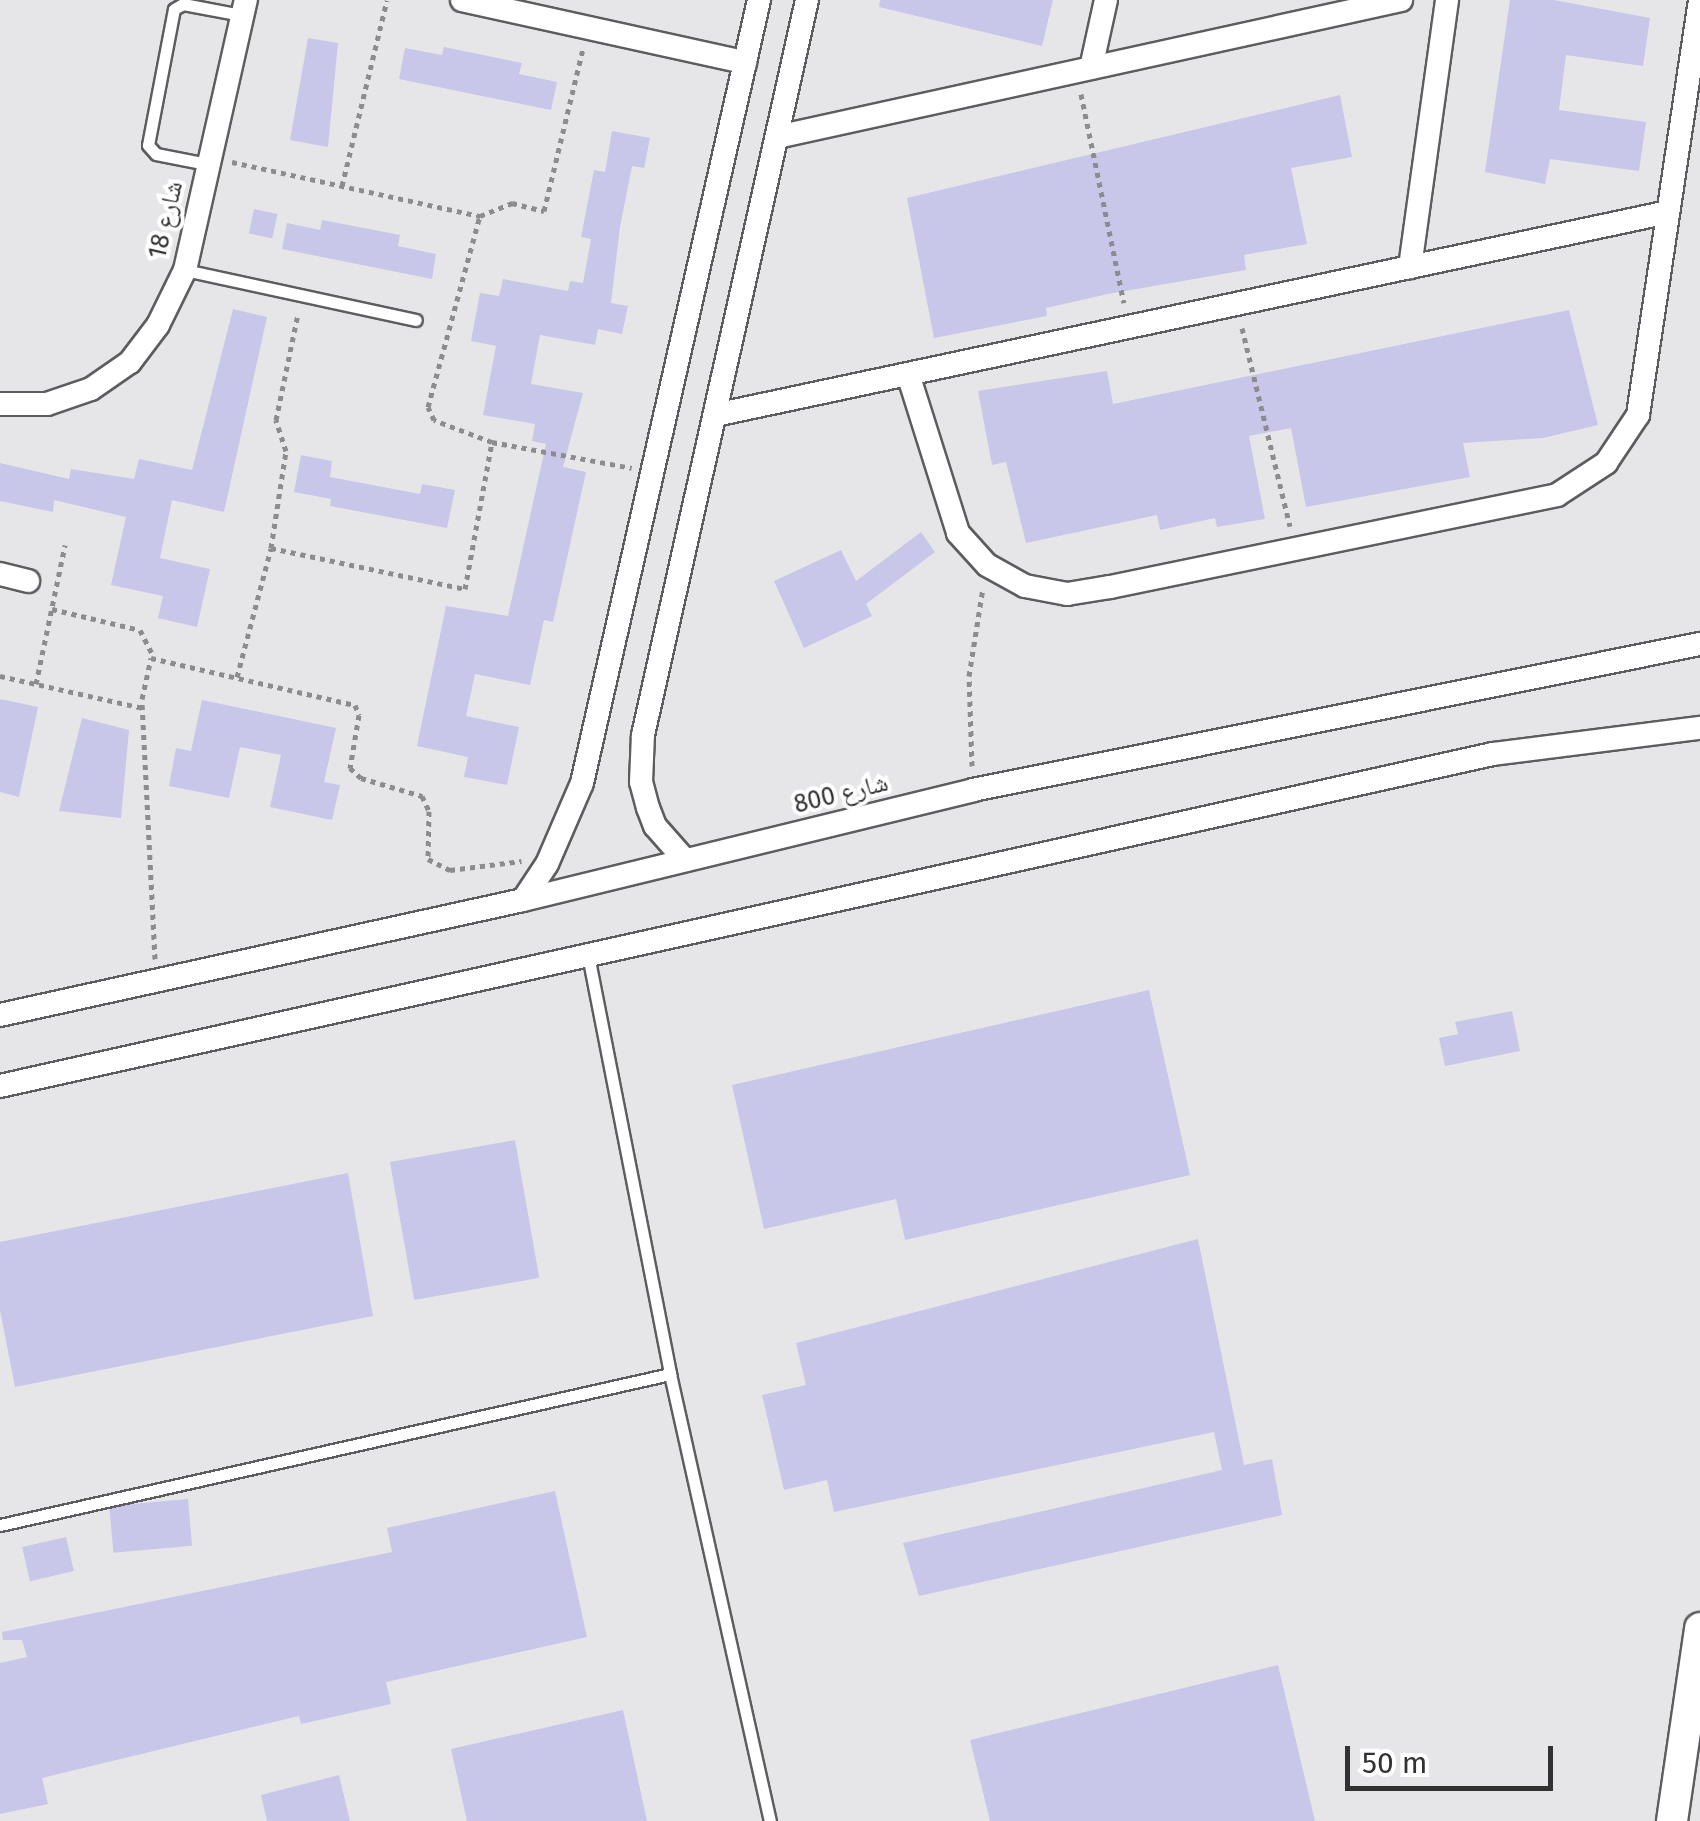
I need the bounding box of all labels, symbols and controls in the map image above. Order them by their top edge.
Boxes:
street label: شارع 18 [143,178,189,262]
street label: شارع 800 [791,768,891,820]
scale bar [1350,1726,1558,1788]
text: 50 m [1362,1745,1427,1781]

